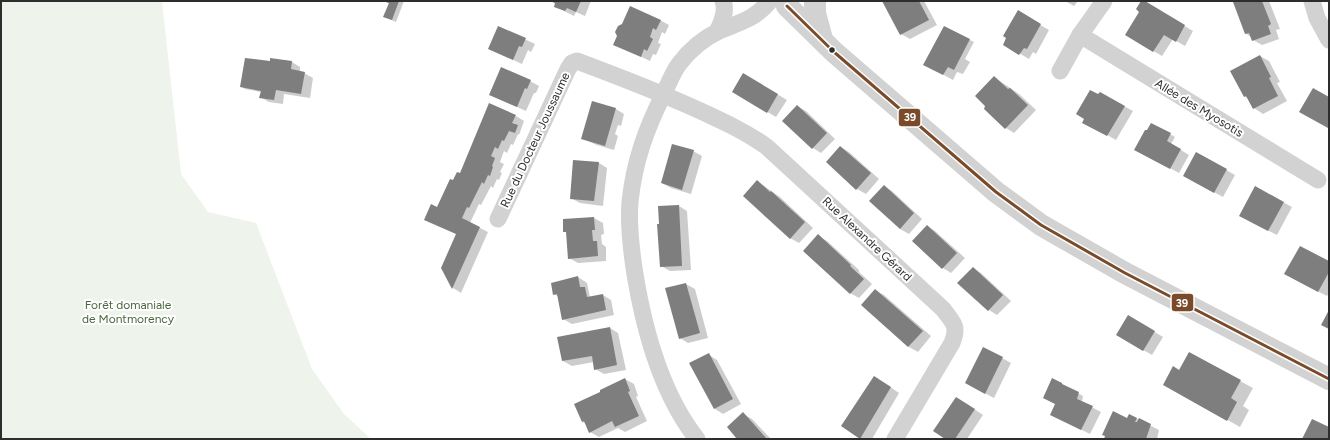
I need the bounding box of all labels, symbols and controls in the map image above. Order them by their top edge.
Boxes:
unlabelled marker [827,45,837,55]
street label: Rue du Docteur Joussaume [497,70,573,210]
street label: Allée des Myosotis [1152,76,1246,140]
line badge: 39 [898,108,921,127]
text: 39 [904,111,916,124]
street label: Rue Alexandre Gérard [819,194,915,284]
line badge: 39 [1171,293,1194,312]
text: 39 [1176,297,1188,310]
park label: Forêt domaniale de Montmorency [82,298,175,326]

